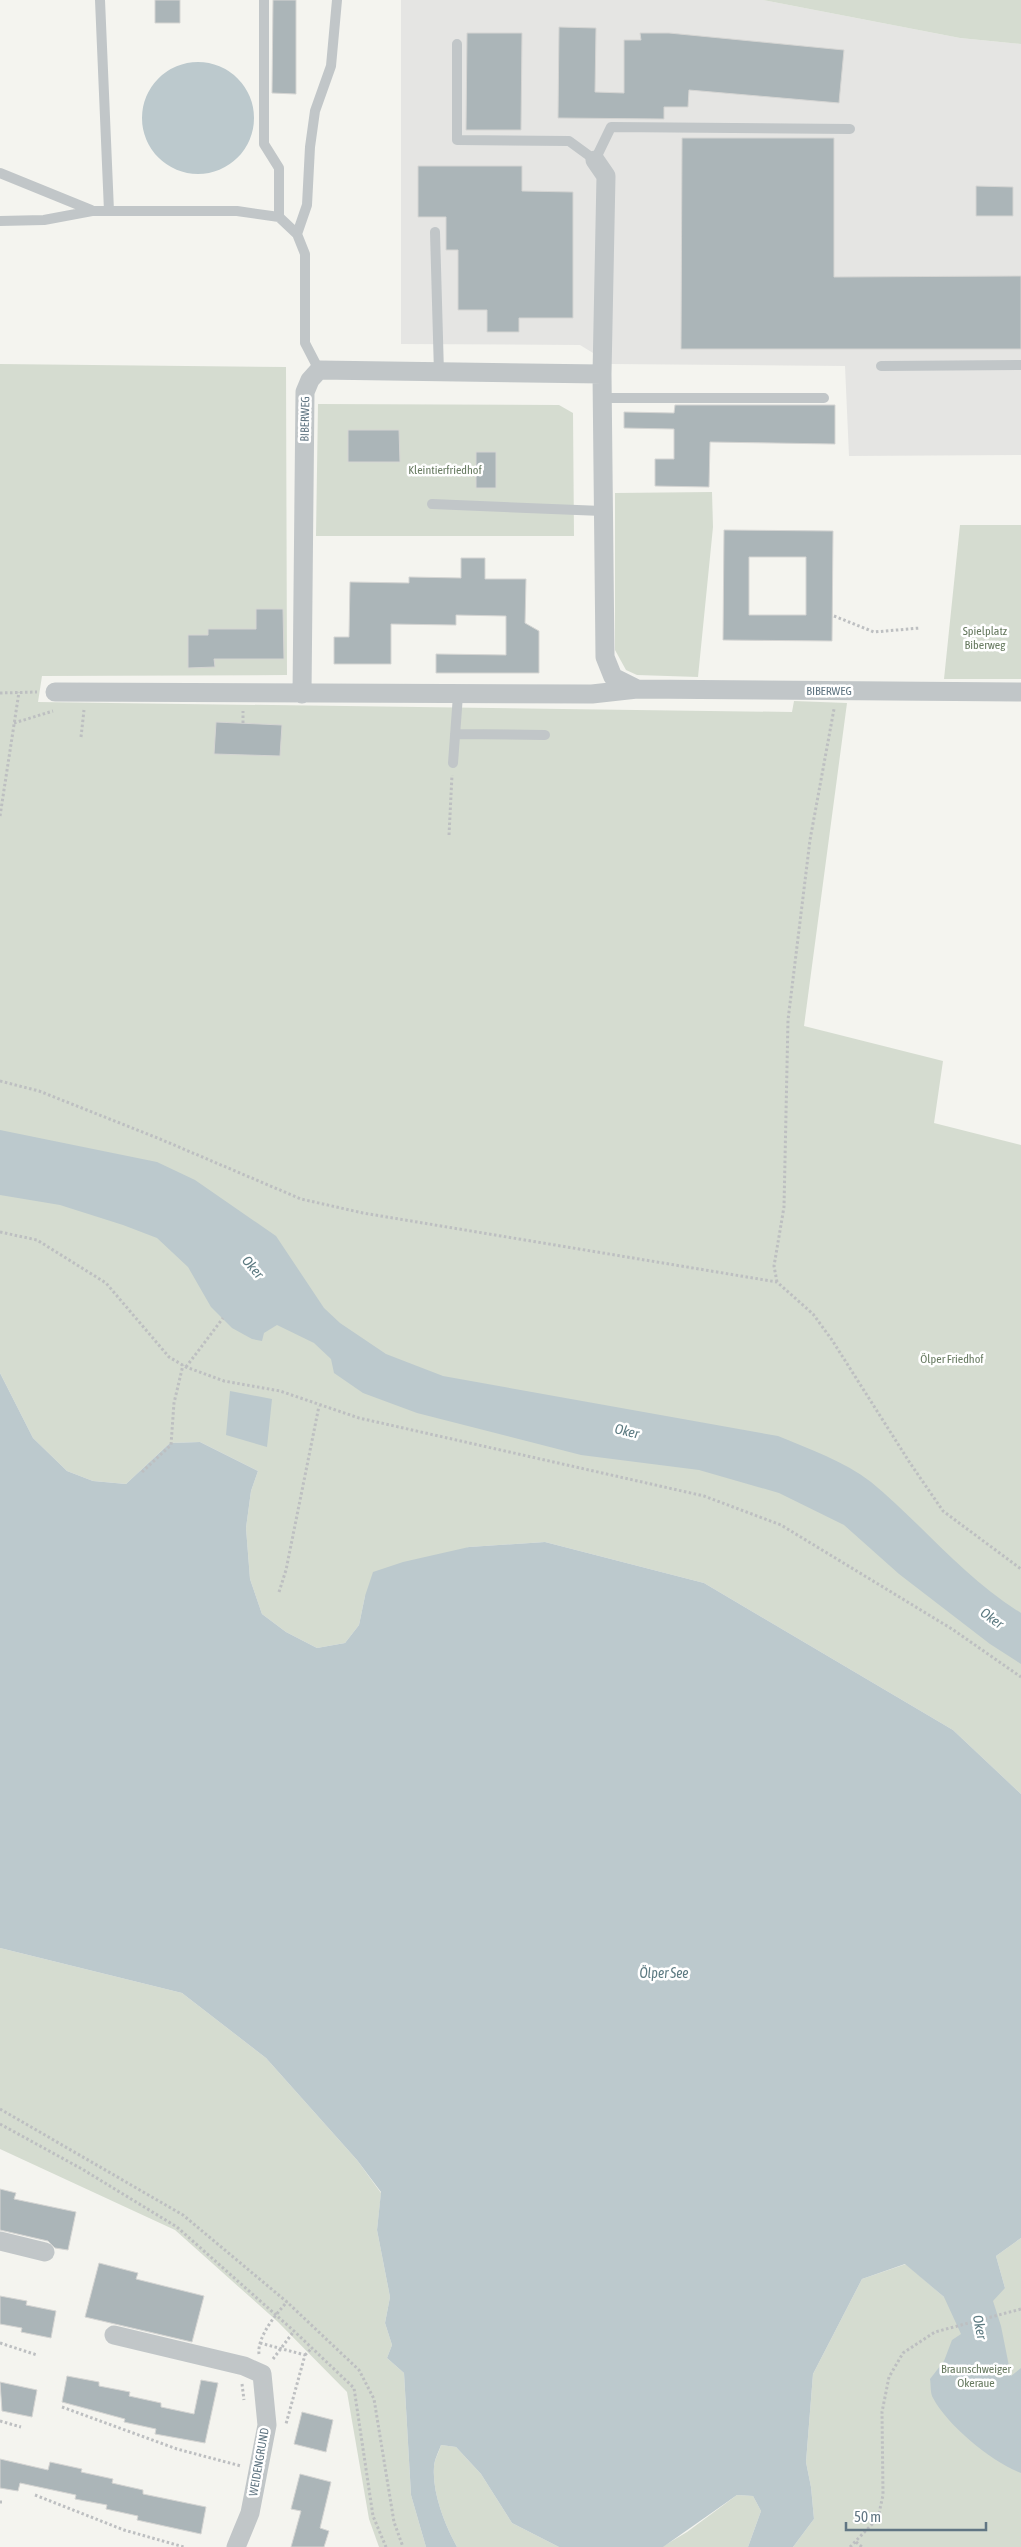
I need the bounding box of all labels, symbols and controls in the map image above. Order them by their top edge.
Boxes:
street label: BIBERWEG [298,396,312,442]
park label: Kleintierfriedhof [408,463,482,477]
park label: Spielplatz Biberweg [963,624,1008,652]
street label: BIBERWEG [806,684,852,698]
water label: Oker [239,1252,268,1282]
park label: Ölper Friedhof [920,1352,984,1366]
water label: Oker [613,1420,642,1442]
water label: Oker [977,1604,1007,1632]
water label: Ölper See [639,1965,689,1981]
water label: Oker [970,2313,990,2341]
park label: Braunschweiger Okeraue [941,2362,1011,2390]
street label: WEIDENGRUND [246,2427,272,2497]
scale bar [846,2500,986,2532]
text: 50 m [854,2508,881,2525]

